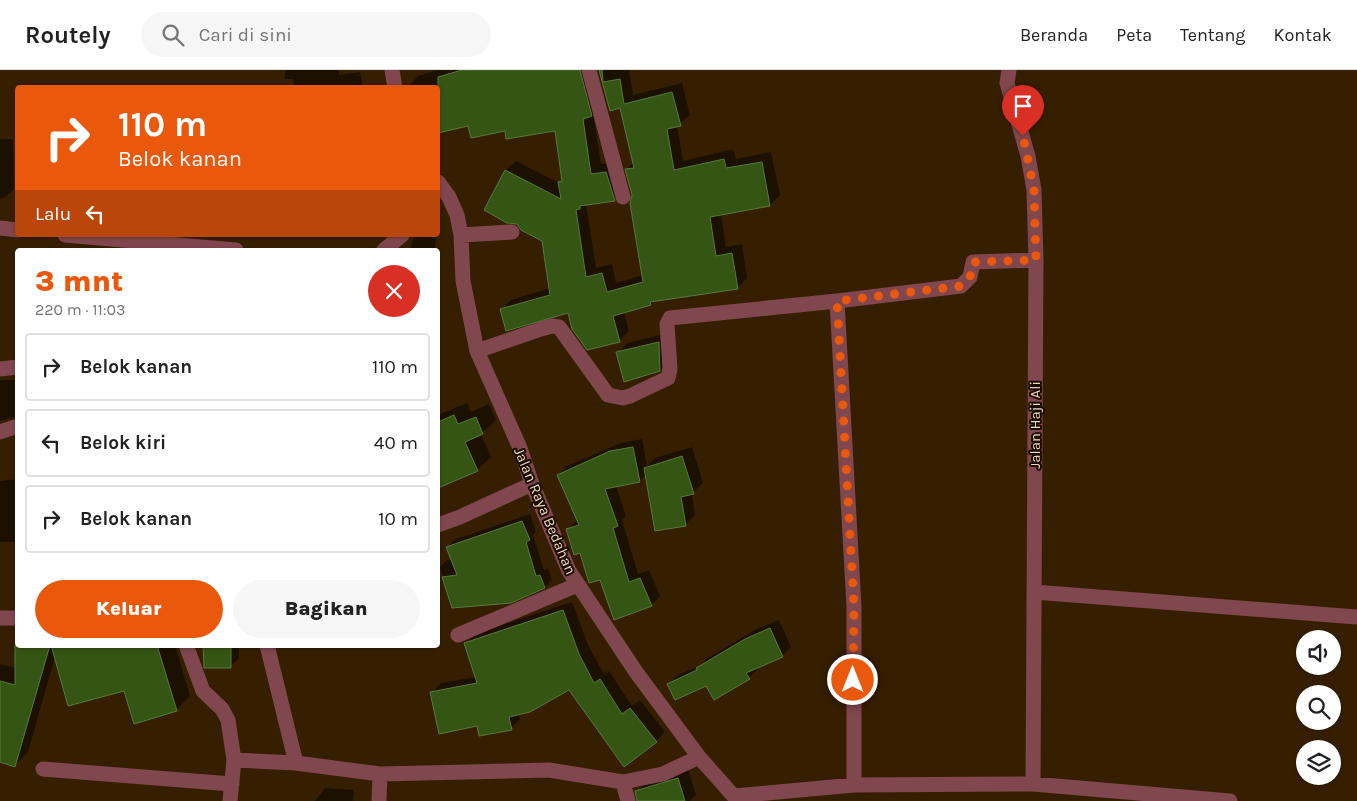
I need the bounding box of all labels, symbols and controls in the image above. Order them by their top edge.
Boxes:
search box [141,12,491,57]
text: Routely [25,21,111,49]
icon: search [159,21,187,49]
text: Cari di sini [199,24,292,46]
text: Beranda [1020,24,1088,46]
text: Peta [1116,24,1152,46]
text: Tentang [1180,24,1246,46]
text: Kontak [1274,24,1332,46]
pin [1002,85,1044,136]
icon: arrive [1009,92,1037,120]
text: 110 m [118,104,207,145]
icon: right [35,105,100,170]
text: Belok kanan [118,146,242,172]
icon: left [81,200,109,228]
text: Lalu [35,203,71,225]
text: 3 mnt [35,263,123,299]
button: close [368,265,420,317]
text: 220 m · 11:03 [35,300,125,319]
icon: right [37,353,65,381]
text: Belok kanan [80,356,192,378]
text: 110 m [372,356,418,378]
street label: Jalan Haji Ali [1026,381,1044,469]
icon: left [37,429,65,457]
text: Belok kiri [80,432,166,454]
text: 40 m [374,432,418,454]
street label: Jalan Raya Bedahan [510,445,580,577]
icon: right [37,505,65,533]
text: Belok kanan [80,508,192,530]
text: 10 m [378,508,418,530]
button: Keluar [35,580,223,638]
button: Bagikan [233,580,420,638]
map controls [1296,630,1341,785]
button: sound [1296,630,1341,675]
position arrow [826,653,878,705]
button: search [1296,685,1341,730]
button: layers [1296,740,1341,785]

